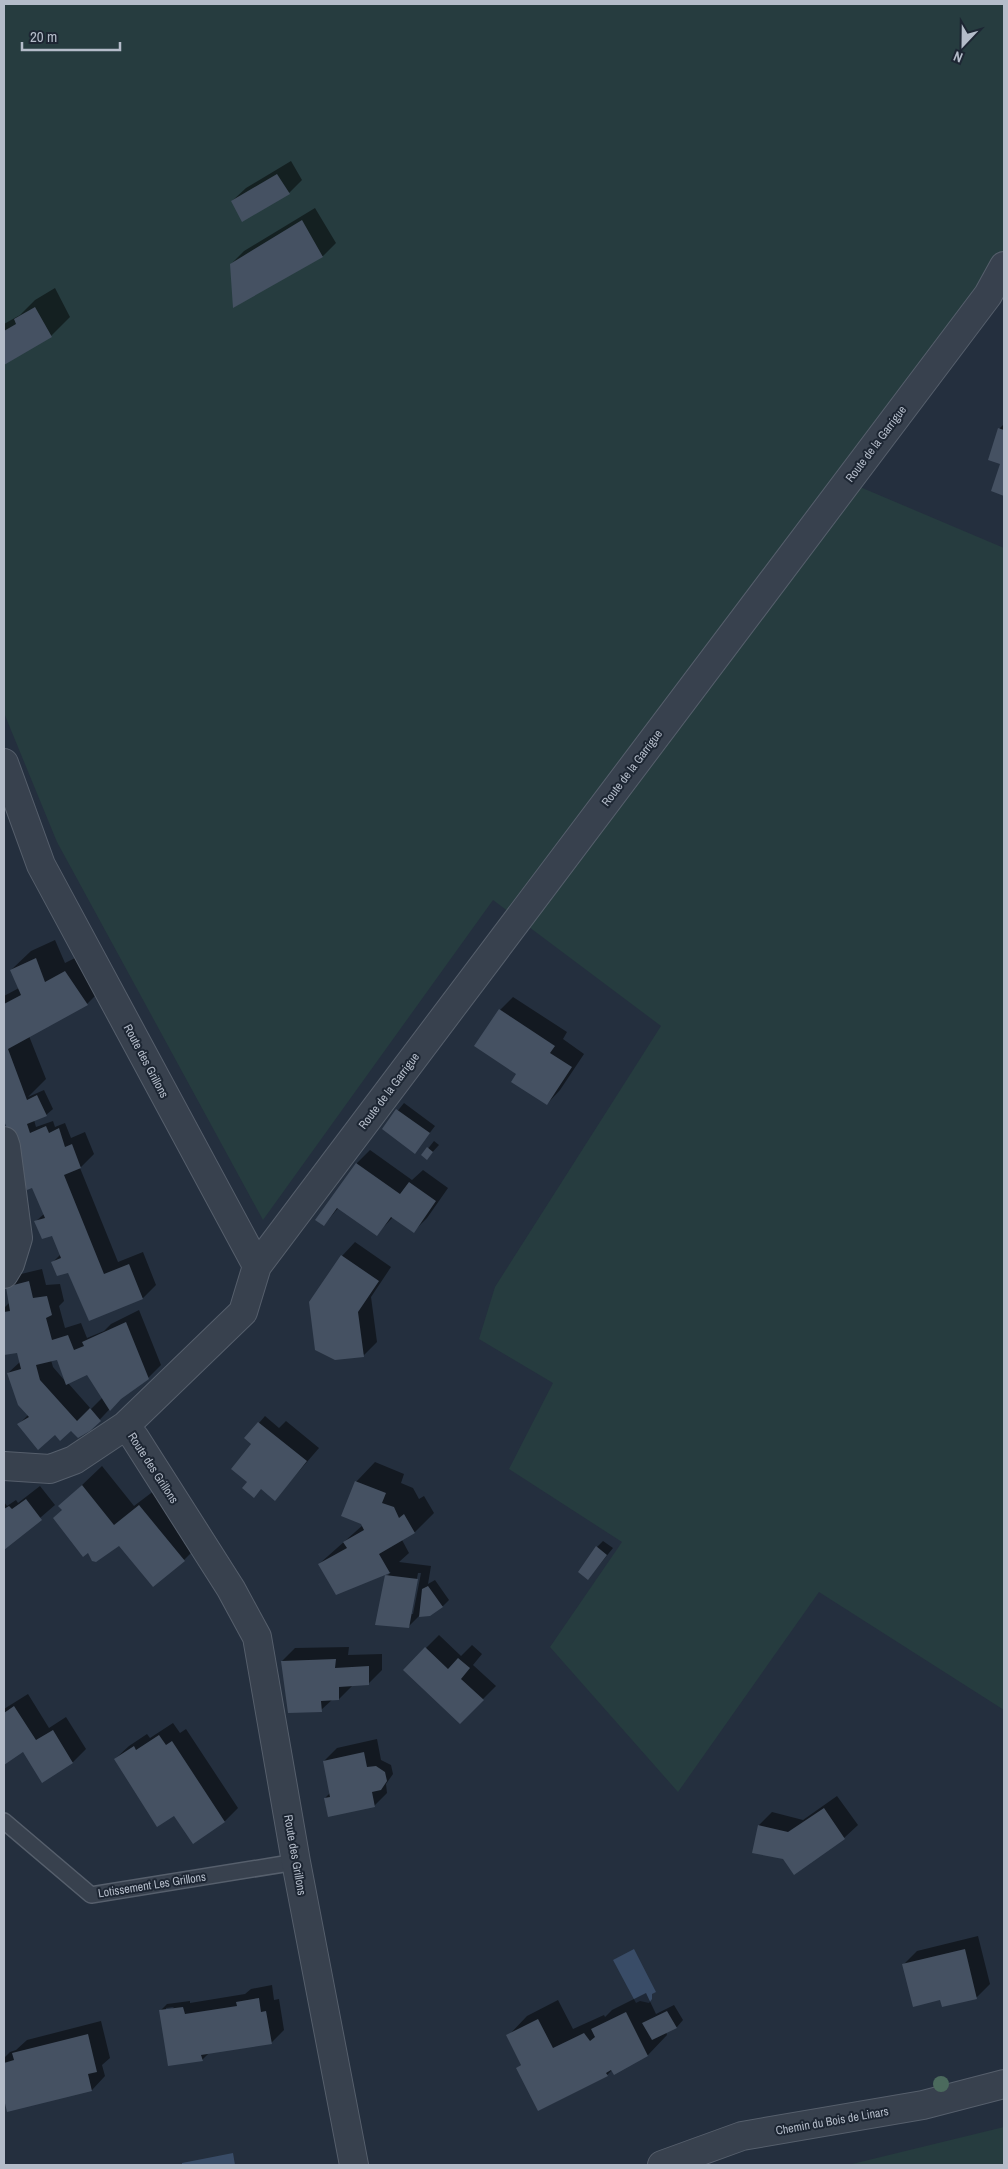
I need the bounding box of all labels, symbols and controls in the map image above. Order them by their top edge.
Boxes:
scale bar [22,20,120,52]
north arrow [938,20,988,70]
text: 20 m [30,26,57,47]
text: N [951,47,965,67]
street label: Route de la Garrigue [842,402,910,486]
street label: Route de la Garrigue [598,726,666,810]
street label: Route des Grillons [120,1021,172,1101]
street label: Route de la Garrigue [355,1049,423,1133]
street label: Route des Grillons [124,1429,182,1507]
street label: Route des Grillons [280,1813,310,1897]
street label: Lotissement Les Grillons [97,1869,207,1901]
street label: Chemin du Bois de Linars [774,2103,890,2139]

